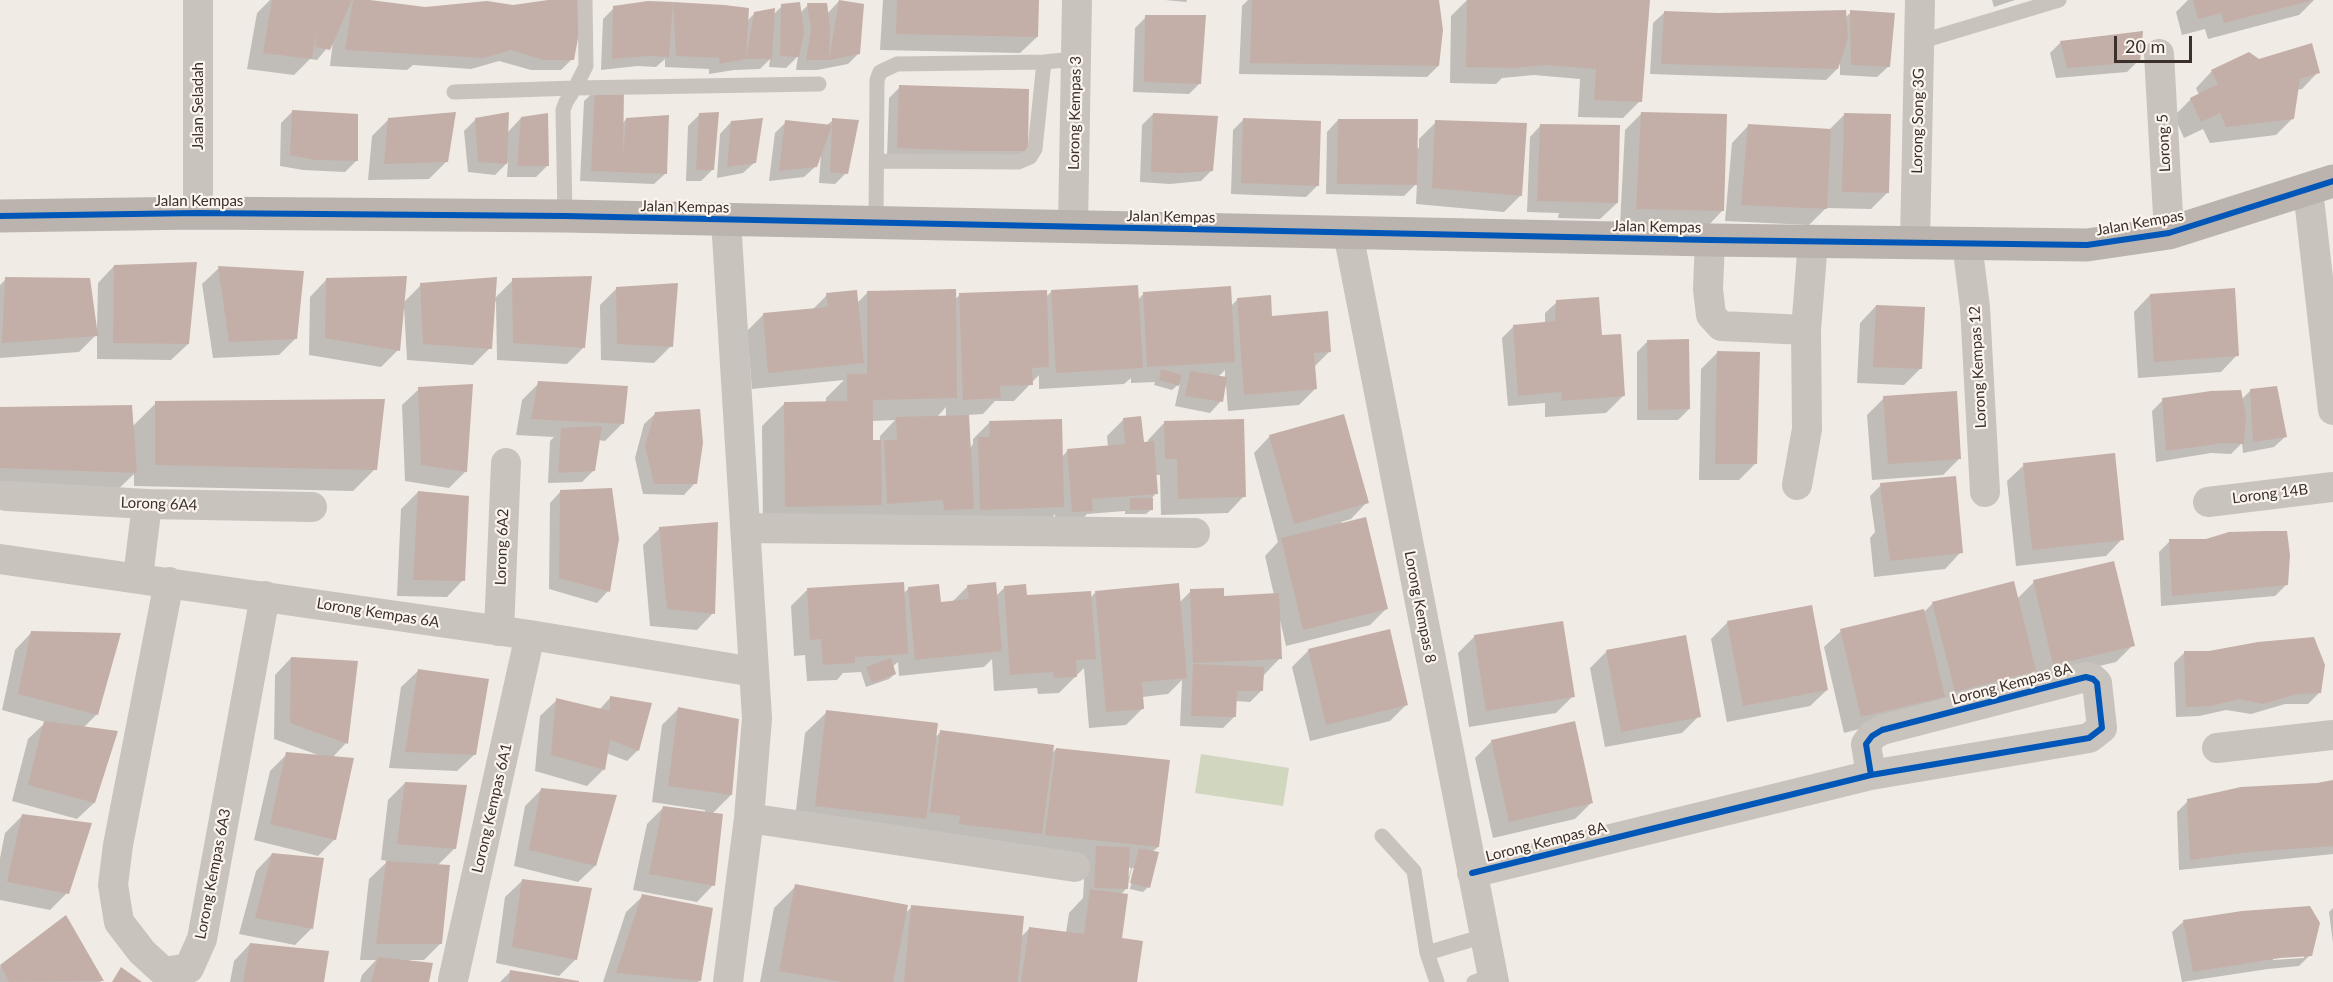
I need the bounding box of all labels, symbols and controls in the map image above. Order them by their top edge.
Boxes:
scale bar [2117,24,2195,62]
text: 20 m [2125,35,2165,57]
street label: Lorong Kempas 3 [1065,56,1085,170]
street label: Jalan Seladah [189,62,207,150]
street label: Lorong Song 3G [1908,68,1928,174]
street label: Lorong 5 [2153,114,2175,172]
street label: Jalan Kempas [155,192,243,210]
street label: Jalan Kempas [641,197,729,217]
street label: Jalan Kempas [2095,206,2185,240]
street label: Jalan Kempas [1127,207,1215,227]
street label: Jalan Kempas [1613,217,1701,237]
street label: Lorong Kempas 12 [1966,305,1990,429]
street label: Lorong 14B [2231,480,2309,508]
street label: Lorong 6A4 [120,494,198,514]
street label: Lorong 6A2 [492,508,512,586]
street label: Lorong Kempas 8 [1400,549,1440,665]
street label: Lorong Kempas 6A [315,594,441,632]
street label: Lorong Kempas 8A [1950,659,2074,709]
street label: Lorong Kempas 6A1 [468,741,516,875]
street label: Lorong Kempas 6A3 [192,807,234,941]
street label: Lorong Kempas 8A [1484,818,1608,866]

